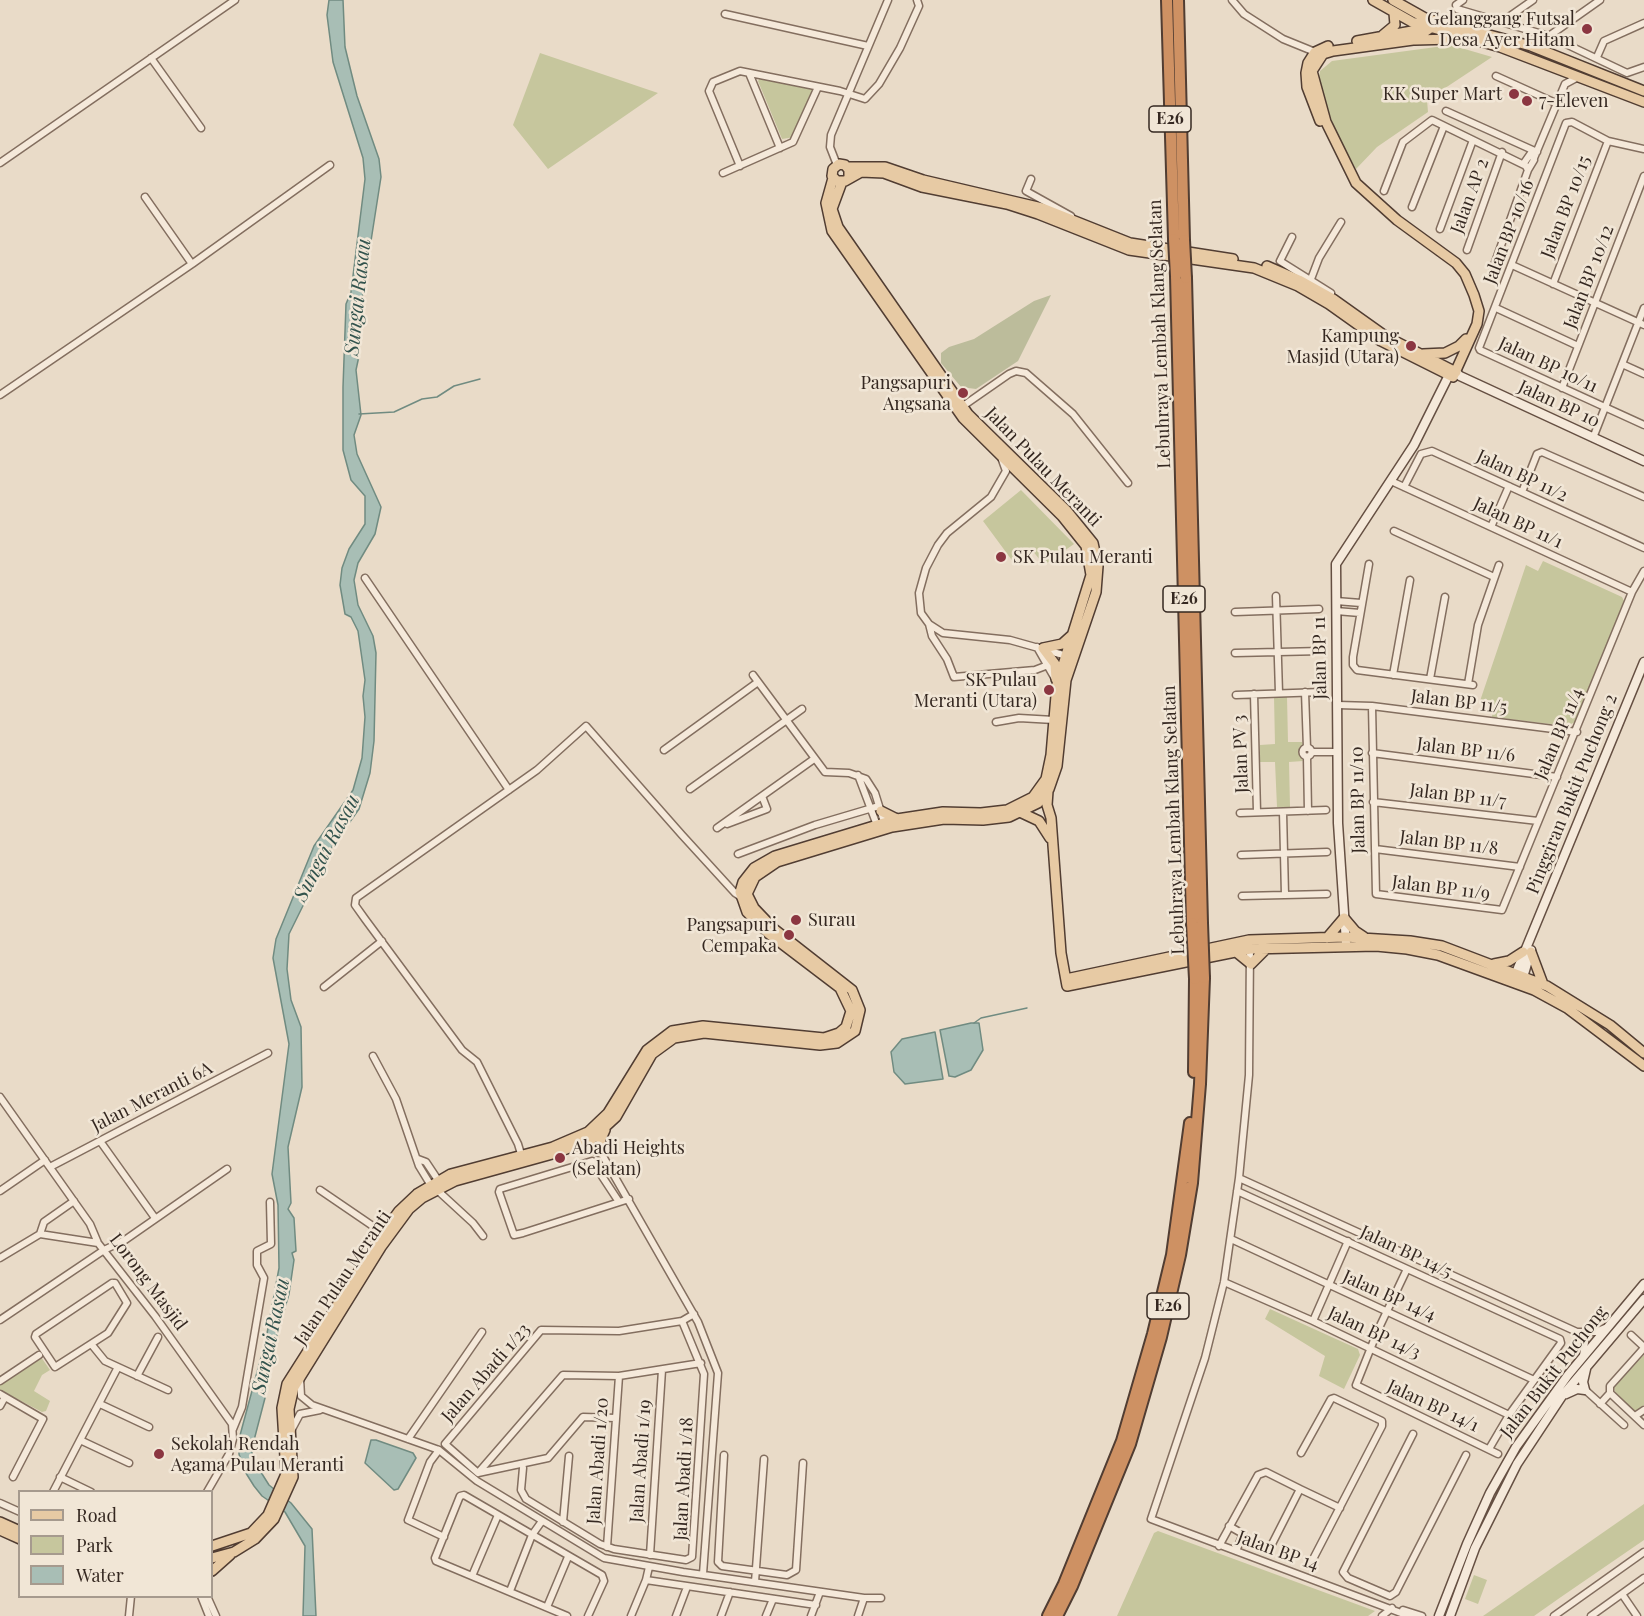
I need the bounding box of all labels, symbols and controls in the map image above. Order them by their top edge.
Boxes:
place label: Gelanggang Futsal Desa Ayer Hitam [1427,8,1575,50]
marker: Gelanggang Futsal Desa Ayer Hitam [1580,22,1594,36]
place label: KK Super Mart [1383,83,1502,105]
marker: KK Super Mart [1507,87,1521,101]
place label: 7-Eleven [1539,90,1609,112]
marker: 7-Eleven [1520,94,1534,108]
road number: E26 [1149,106,1191,132]
street label: Jalan BP 10/15 [1537,153,1595,261]
street label: Jalan AP 2 [1446,155,1494,237]
street label: Jalan BP 10/16 [1479,177,1539,287]
street label: Lebuhraya Lembah Klang Selatan [1145,199,1175,469]
street label: Jalan BP 10/12 [1559,222,1619,332]
water label: Sungai Rasau [340,237,376,357]
place label: Kampung Masjid (Utara) [1287,325,1399,368]
street label: Jalan BP 10/11 [1495,333,1601,397]
marker: Kampung Masjid (Utara) [1404,339,1418,353]
place label: Pangsapuri Angsana [860,372,951,415]
street label: Jalan BP 10 [1515,376,1603,432]
marker: Pangsapuri Angsana [956,386,970,400]
street label: Jalan Pulau Meranti [980,403,1106,531]
street label: Jalan BP 11/2 [1473,445,1571,507]
street label: Jalan BP 11/1 [1470,493,1566,553]
place label: SK Pulau Meranti [1013,546,1153,568]
marker: SK Pulau Meranti [994,550,1008,564]
road number: E26 [1163,586,1205,612]
street label: Jalan BP 11 [1308,616,1332,700]
place label: SK Pulau Meranti (Utara) [914,669,1037,712]
marker: SK Pulau Meranti (Utara) [1042,683,1056,697]
street label: Lebuhraya Lembah Klang Selatan [1159,685,1189,955]
street label: Jalan BP 11/5 [1410,685,1508,719]
street label: Jalan BP 11/4 [1530,685,1588,783]
street label: Pinggiran Bukit Puchong 2 [1522,691,1622,897]
street label: Jalan PV 3 [1229,715,1253,793]
street label: Jalan BP 11/6 [1416,733,1516,767]
street label: Jalan BP 11/10 [1346,746,1370,854]
street label: Jalan BP 11/7 [1408,779,1508,813]
water label: Sungai Rasau [289,790,365,906]
street label: Jalan BP 11/8 [1398,826,1500,860]
street label: Jalan BP 11/9 [1391,871,1491,905]
place label: Surau [808,909,856,931]
marker: Surau [789,913,803,927]
place label: Pangsapuri Cempaka [686,914,777,956]
marker: Pangsapuri Cempaka [782,928,796,942]
street label: Jalan Meranti 6A [88,1057,216,1137]
place label: Abadi Heights (Selatan) [572,1137,685,1180]
marker: Abadi Heights (Selatan) [553,1151,567,1165]
street label: Jalan Pulau Meranti [290,1207,396,1349]
street label: Jalan BP 14/5 [1356,1221,1456,1283]
street label: Lorong Masjid [105,1229,191,1335]
street label: Jalan BP 14/4 [1339,1266,1439,1326]
water label: Sungai Rasau [247,1276,295,1396]
road number: E26 [1147,1293,1189,1319]
street label: Jalan BP 14/3 [1324,1302,1424,1364]
street label: Jalan Bukit Puchong [1496,1302,1612,1442]
street label: Jalan Abadi 1/23 [437,1319,535,1427]
street label: Jalan BP 14/1 [1384,1375,1482,1437]
street label: Jalan Abadi 1/20 [583,1397,613,1525]
street label: Jalan Abadi 1/19 [626,1399,656,1523]
street label: Jalan Abadi 1/18 [670,1417,698,1541]
place label: Sekolah Rendah Agama Pulau Meranti [171,1433,344,1476]
marker: Sekolah Rendah Agama Pulau Meranti [152,1447,166,1461]
legend [18,1490,213,1598]
text: Road [76,1503,117,1527]
street label: Jalan BP 14 [1234,1526,1322,1576]
text: Park [76,1533,113,1557]
text: Water [76,1563,124,1587]

